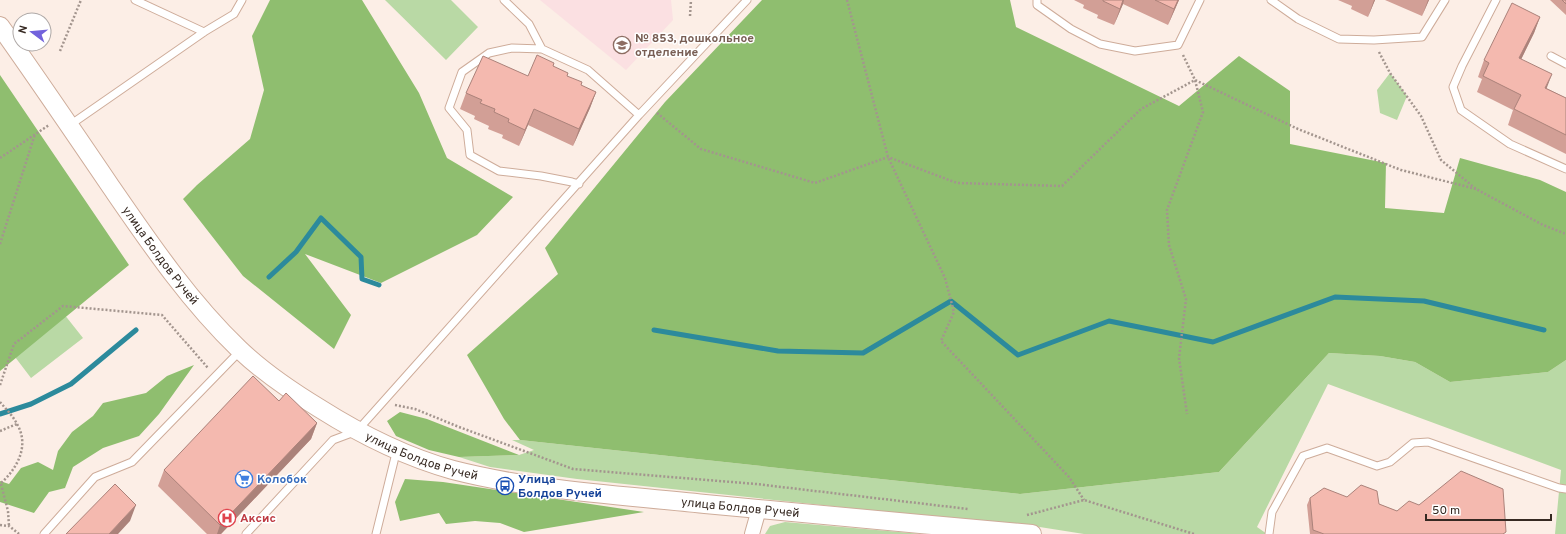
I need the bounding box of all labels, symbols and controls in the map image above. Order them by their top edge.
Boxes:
north arrow [12,12,52,52]
text: N [16,24,31,35]
place label: № 853, дошкольное отделение [635,31,754,61]
school or university icon: № 853, дошкольное отделение [612,35,632,55]
street label: улица Болдов Ручей [118,204,202,309]
street label: улица Болдов Ручей [362,429,479,485]
supermarket icon: Колобок [234,469,254,489]
place label: Колобок [257,472,307,488]
place label: Улица Болдов Ручей [518,472,602,502]
bus stop icon: Улица Болдов Ручей [495,476,515,496]
street label: улица Болдов Ручей [680,495,800,522]
scale bar [1426,496,1551,522]
text: 50 m [1432,503,1460,519]
hospital icon: Аксис [217,508,237,528]
place label: Аксис [240,511,276,527]

